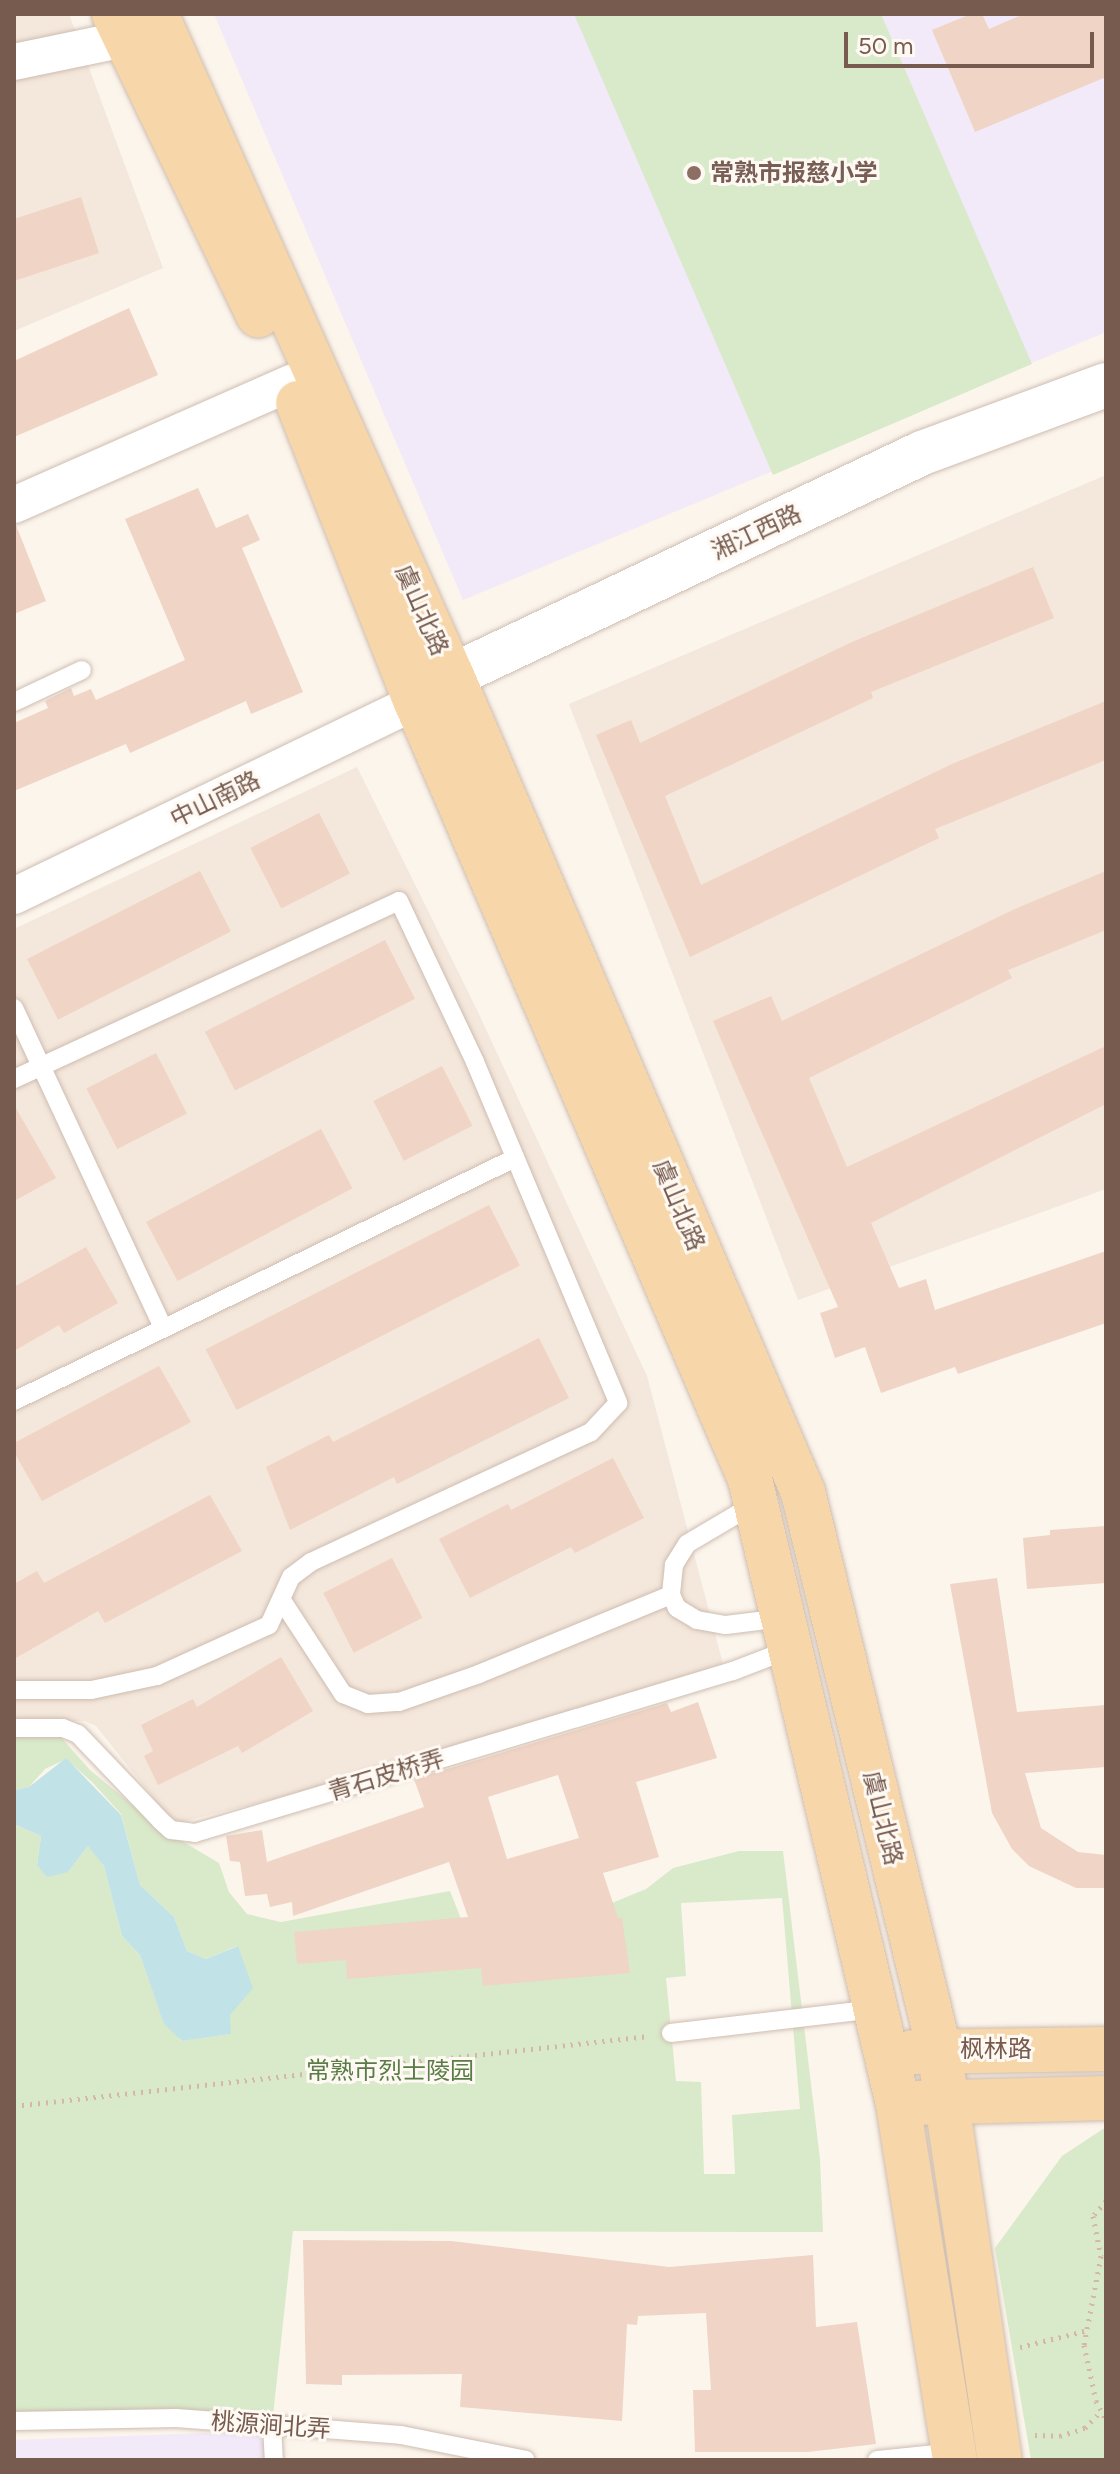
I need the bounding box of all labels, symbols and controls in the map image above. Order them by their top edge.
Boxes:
scale bar [848,16,1098,66]
text: 50 m [858,31,914,60]
place label: 常熟市报慈小学 [710,159,878,187]
marker: 常熟市报慈小学 [685,164,703,182]
street label: 湘江西路 [706,499,806,565]
street label: 虞山北路 [389,560,455,660]
street label: 中山南路 [166,765,264,833]
street label: 虞山北路 [647,1155,711,1255]
street label: 青石皮桥弄 [324,1744,448,1806]
street label: 虞山北路 [857,1768,909,1868]
street label: 枫林路 [960,2035,1032,2063]
park label: 常熟市烈士陵园 [306,2057,474,2085]
street label: 桃源涧北弄 [210,2406,332,2444]

